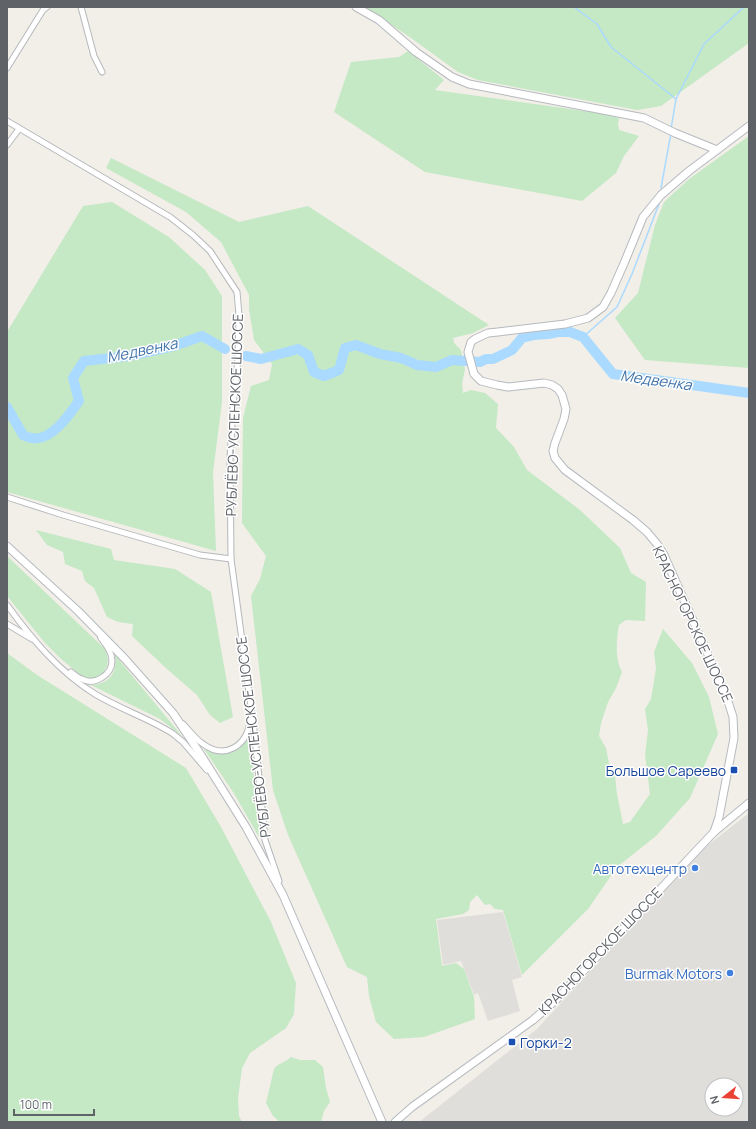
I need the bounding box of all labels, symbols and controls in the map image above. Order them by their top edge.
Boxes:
street label: РУБЛЁВО-УСПЕНСКОЕ ШОССЕ [221,313,247,517]
water label: Медвенка [105,332,180,368]
water label: Медвенка [619,365,694,395]
street label: КРАСНОГОРСКОЕ ШОССЕ [648,543,738,705]
street label: РУБЛЁВО-УСПЕНСКОЕ ШОССЕ [231,635,275,839]
place label: Большое Сареево [606,761,726,780]
marker: Большое Сареево [729,765,739,775]
place label: Автотехцентр [593,859,687,878]
marker: Автотехцентр [690,863,700,873]
street label: КРАСНОГОРСКОЕ ШОССЕ [534,883,666,1019]
place label: Burmak Motors [625,964,722,983]
marker: Burmak Motors [725,968,735,978]
place label: Горки-2 [520,1033,572,1052]
marker: Горки-2 [507,1037,517,1047]
north arrow [704,1077,744,1117]
scale bar [14,1091,94,1117]
text: N [706,1094,722,1106]
text: 100 m [20,1096,52,1113]

